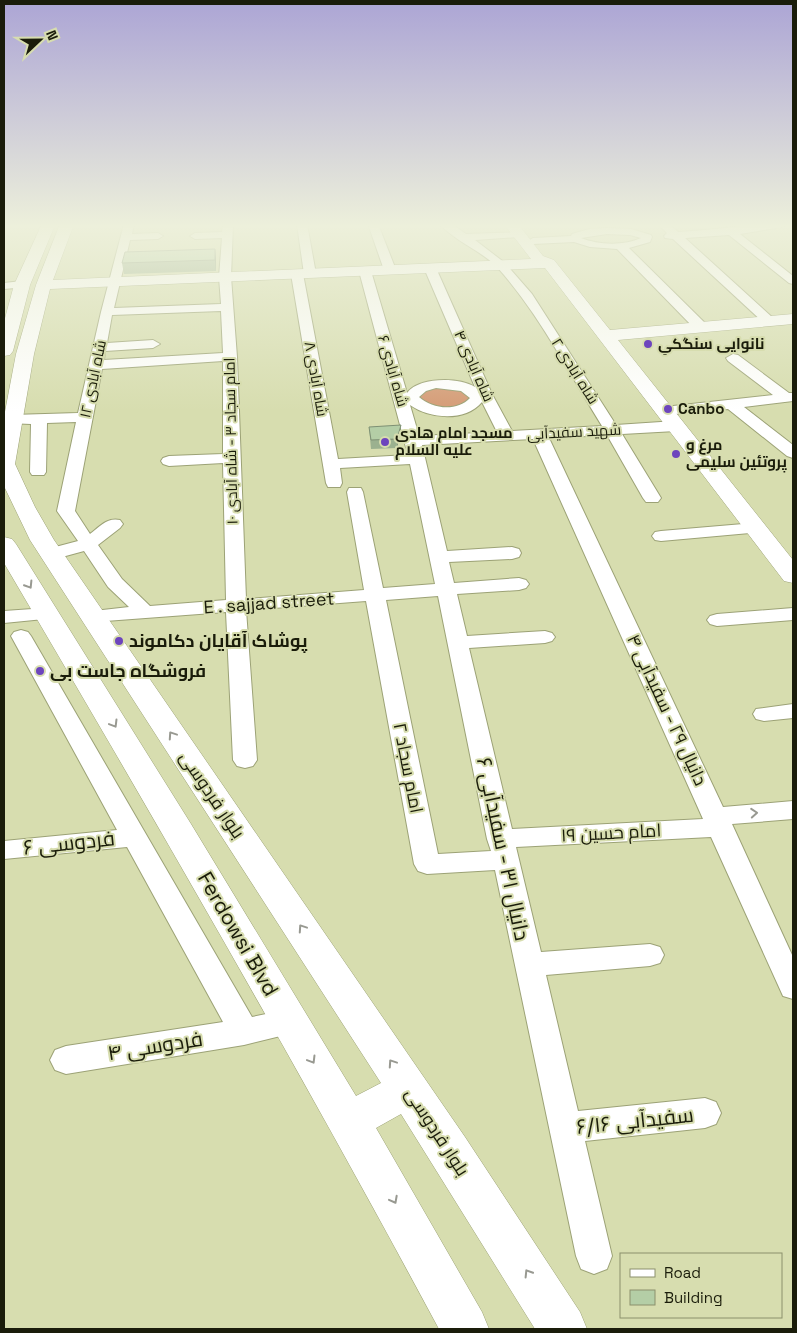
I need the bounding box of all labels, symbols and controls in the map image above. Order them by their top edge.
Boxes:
north arrow [15,15,65,65]
text: N [42,27,62,43]
street label: شاه آبادی ۴ [449,327,499,405]
street label: شاه آبادی ۶ [373,333,413,409]
street label: شاه آبادی ۲ [547,334,603,408]
place label: نانوایی سنگکیِ [658,334,764,355]
street label: شاه آبادی ۱۲ [75,338,111,420]
marker: نانوایی سنگکیِ [642,338,654,350]
street label: شاه آبادی ۸ [300,340,332,418]
street label: امام سجاد ۳ - شاه آبادی ۱۰ [220,357,242,525]
place label: Canbo [678,399,724,418]
marker: Canbo [662,403,674,415]
street label: شهید سفیدآبی [526,420,622,444]
place label: مسجد امام هادی علیه السلام [395,423,513,460]
place label: مرغ و پروتئین سلیمی [686,435,788,473]
marker: مسجد امام هادی علیه السلام [379,436,391,448]
marker: مرغ و پروتئین سلیمی [670,448,682,460]
one-way arrow [23,580,33,589]
street label: E . sajjad street [203,586,335,619]
place label: پوشاک آقایان دکاموند [129,629,308,653]
street label: دانیال ۲۹ - سفیدآبی ۴ [622,630,713,789]
marker: پوشاک آقایان دکاموند [113,635,125,647]
place label: فروشگاه جاست بی [50,659,206,682]
marker: فروشگاه جاست بی [34,665,46,677]
one-way arrow [107,718,117,727]
street label: امام سجاد ۲ [387,721,429,815]
one-way arrow [169,731,178,741]
street label: بلوار فردوسی [175,747,250,843]
street label: دانیال ۳۱ - سفیدآبی ۶ [471,755,536,943]
one-way arrow [751,807,759,818]
street label: امام حسین ۱۹ [560,818,662,848]
street label: فردوسی ۶ [22,824,116,861]
street label: Ferdowsi Blvd [192,867,285,1001]
one-way arrow [298,925,308,934]
street label: فردوسی ۴ [105,1025,204,1066]
one-way arrow [306,1054,316,1063]
one-way arrow [389,1060,398,1069]
street label: بلوار فردوسی [400,1083,474,1180]
street label: سفیدآبی ۶/۱۶ [575,1101,695,1140]
one-way arrow [388,1195,398,1204]
legend [620,1253,782,1318]
text: Road [664,1263,701,1282]
one-way arrow [525,1270,534,1279]
text: Building [664,1288,723,1307]

